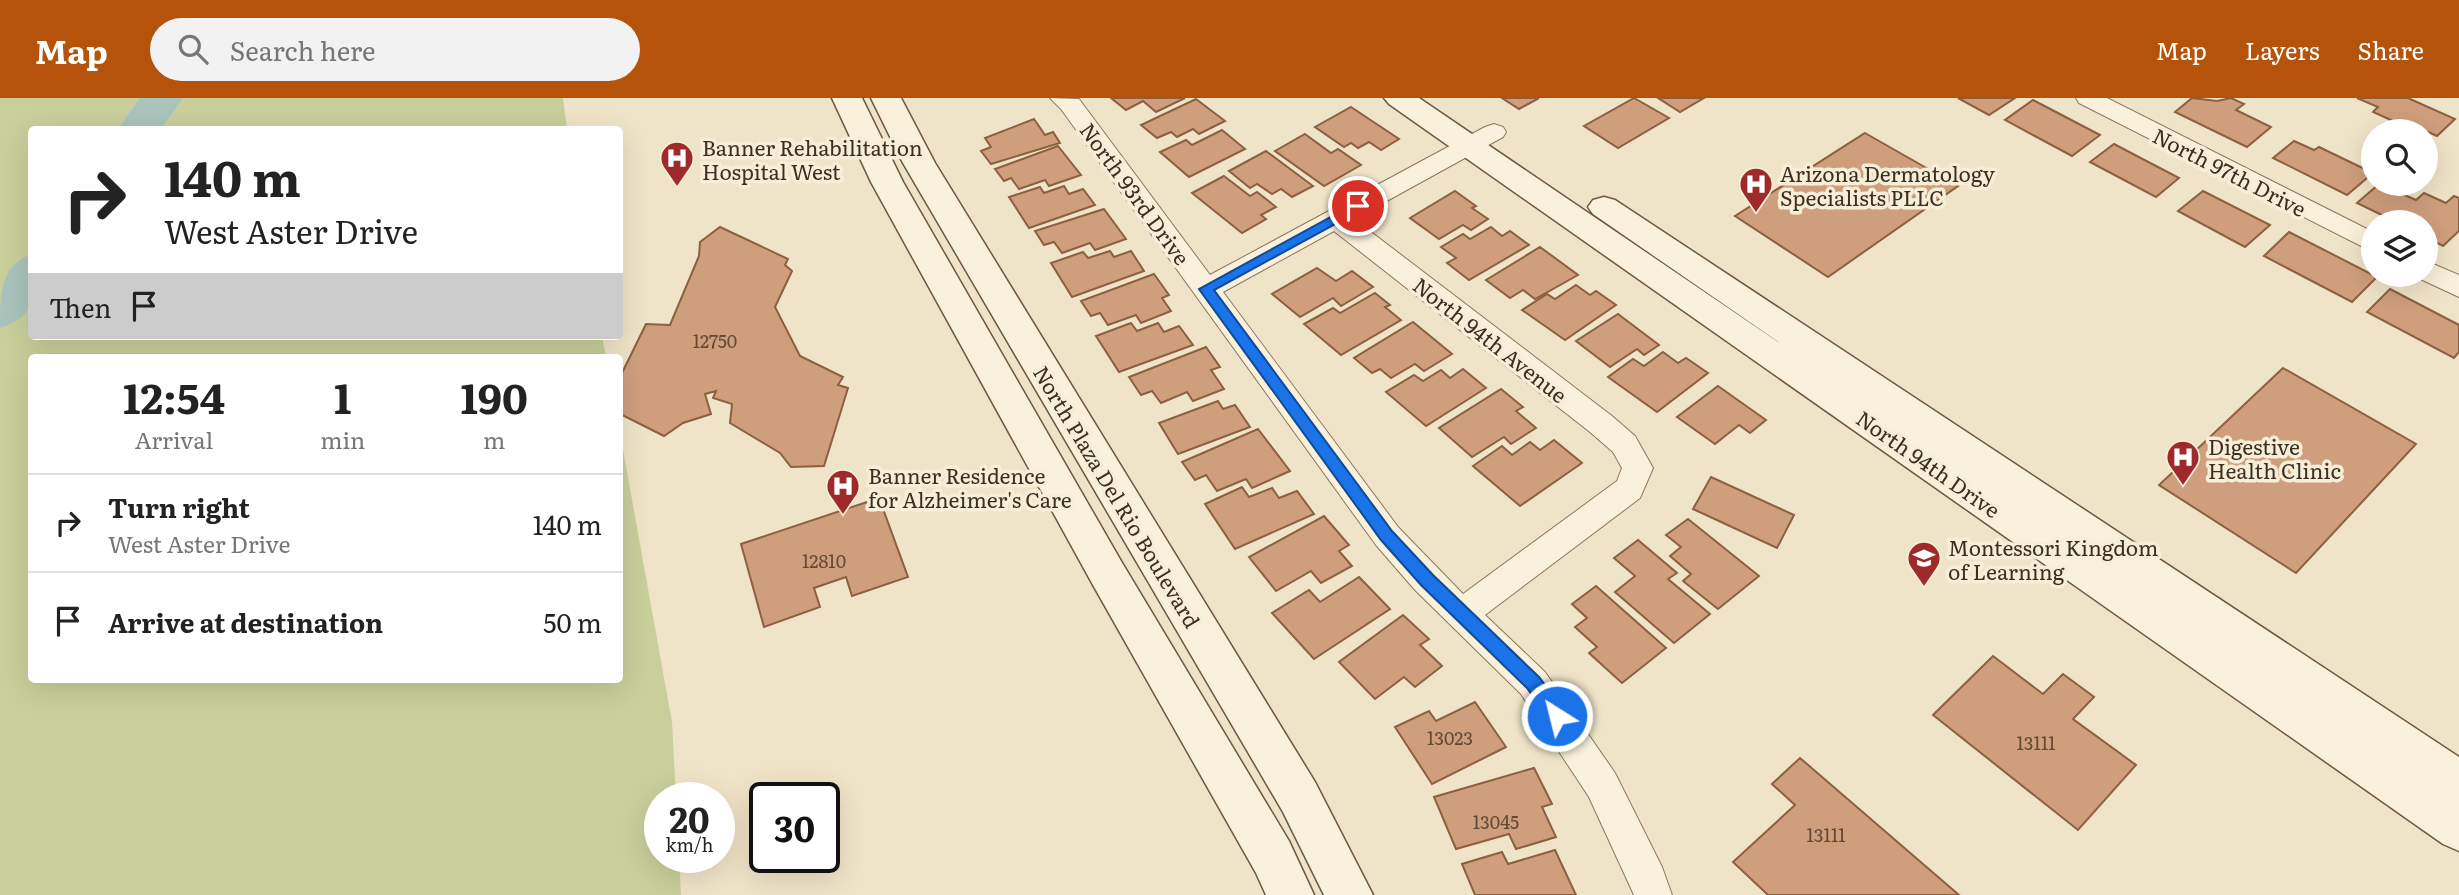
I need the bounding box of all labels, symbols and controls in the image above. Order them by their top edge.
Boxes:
search box [150,18,640,81]
text: Map [35,25,108,74]
icon: search [174,30,212,68]
text: Search here [230,30,376,69]
text: Map [2156,32,2207,67]
text: Layers [2245,32,2319,67]
text: Share [2357,32,2424,67]
street label: North 93rd Drive [1074,115,1198,271]
street label: North 97th Drive [2148,119,2312,223]
map controls [2361,119,2438,287]
button: search [2361,119,2438,196]
place label: Banner Rehabilitation Hospital West [702,131,923,186]
text: 140 m [164,139,301,212]
hospital icon: Banner Rehabilitation Hospital West [658,139,696,188]
icon: right [49,154,140,245]
place label: Arizona Dermatology Specialists PLLC [1780,157,1996,212]
hospital icon: Arizona Dermatology Specialists PLLC [1737,165,1775,214]
pin [1328,176,1388,236]
icon: arrive [1339,187,1377,225]
text: West Aster Drive [164,206,418,254]
button: layers [2361,210,2438,287]
street label: North 94th Avenue [1407,269,1575,409]
text: Then [49,287,111,326]
icon: arrive [125,287,163,325]
house number: 12750 [693,327,737,354]
street label: North Plaza Del Rio Boulevard [1027,359,1209,633]
text: 12:54 [123,365,225,427]
text: 1 [334,365,351,427]
text: 190 [460,365,528,427]
street label: North 94th Drive [1851,402,2007,524]
text: Arrival [135,422,213,456]
text: min [320,422,365,456]
text: m [483,422,505,456]
place label: Digestive Health Clinic [2208,430,2341,485]
hospital icon: Digestive Health Clinic [2164,438,2202,487]
place label: Banner Residence for Alzheimer's Care [868,459,1072,514]
hospital icon: Banner Residence for Alzheimer's Care [824,467,862,516]
text: Turn right [108,487,250,526]
icon: right [49,504,87,542]
text: 140 m [533,504,602,543]
text: West Aster Drive [108,526,291,560]
place label: Montessori Kingdom of Learning [1948,531,2158,586]
school or university icon: Montessori Kingdom of Learning [1905,539,1943,588]
house number: 12810 [802,547,846,574]
icon: arrive [49,602,87,640]
text: Arrive at destination [108,602,383,641]
text: 50 m [543,602,602,641]
position arrow [1520,679,1594,753]
house number: 13023 [1427,724,1473,751]
house number: 13111 [2016,729,2056,756]
speed limit sign: 30 [749,782,840,873]
text: 20 [669,792,710,844]
house number: 13045 [1473,808,1519,835]
house number: 13111 [1806,821,1846,848]
text: km/h [666,831,713,858]

